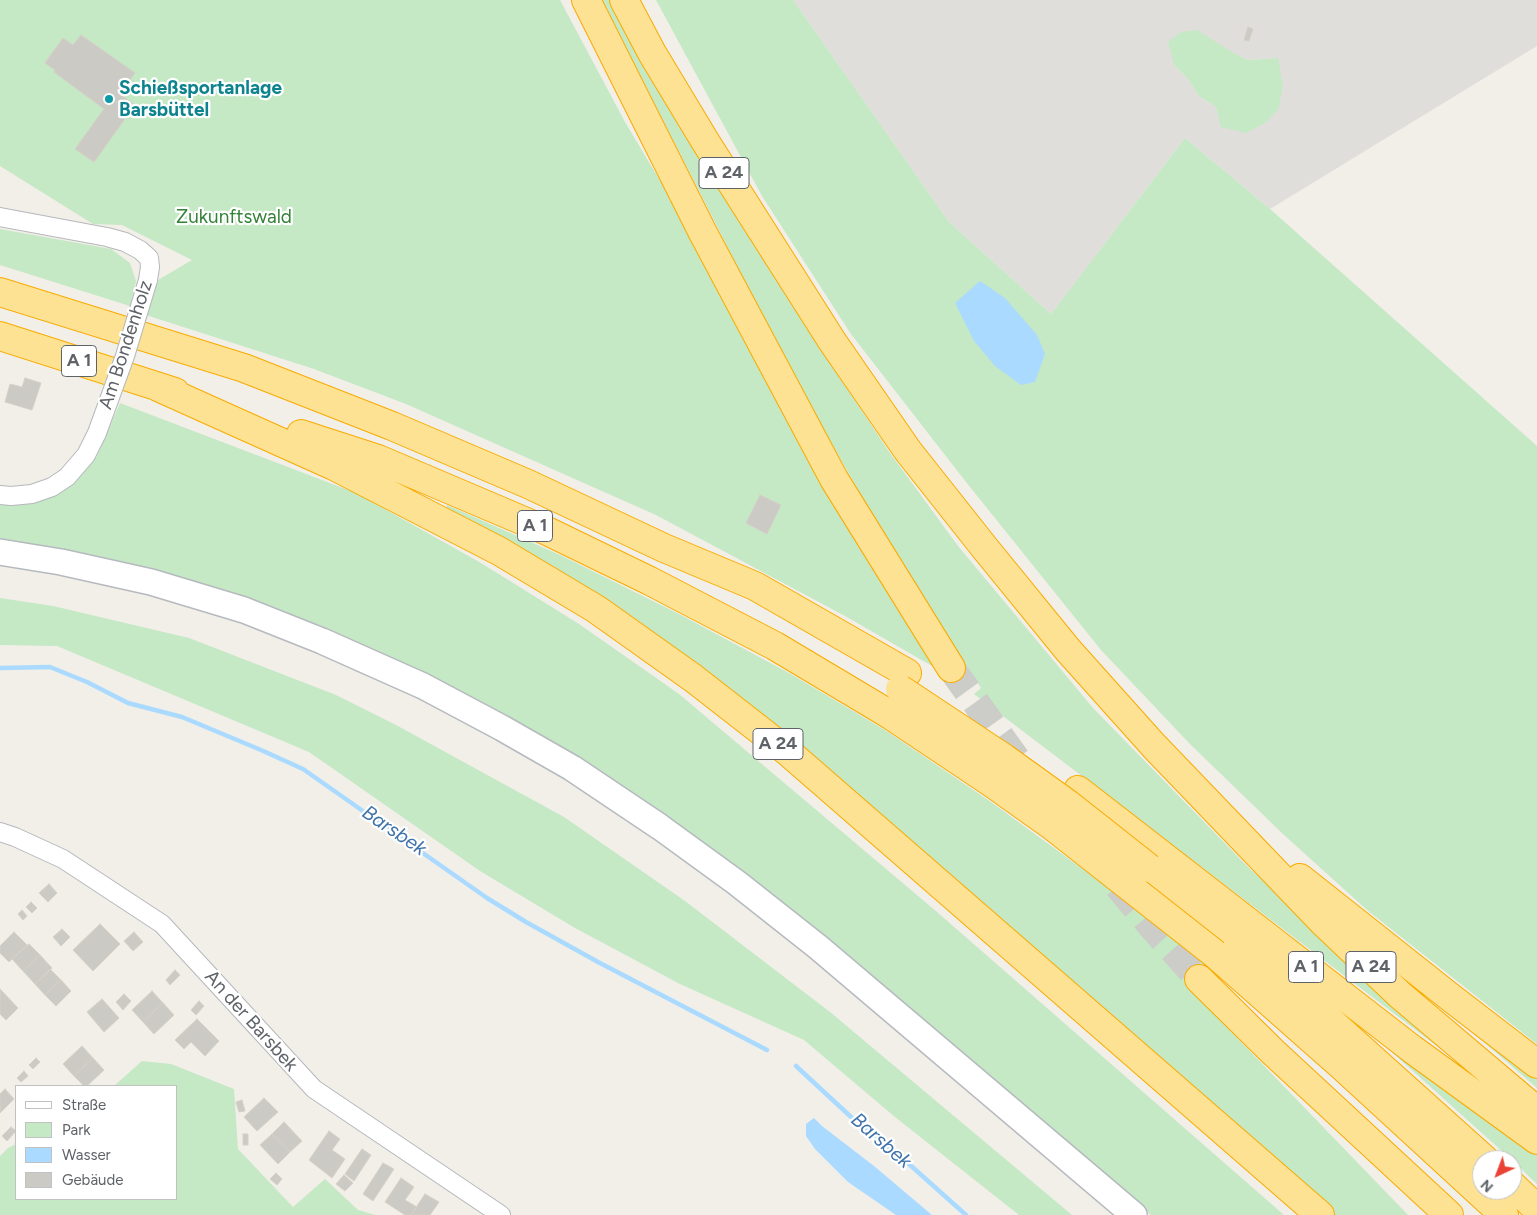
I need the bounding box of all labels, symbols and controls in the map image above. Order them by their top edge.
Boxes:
place label: Schießsportanlage Barsbüttel [119,77,282,121]
marker: Schießsportanlage Barsbüttel [103,93,115,105]
road number: A 24 [699,158,749,188]
park label: Zukunftswald [176,206,292,228]
street label: Am Bondenholz [94,278,158,412]
road number: A 1 [62,346,96,376]
road number: A 1 [518,511,552,542]
road number: A 24 [753,729,803,760]
water label: Barsbek [357,801,431,861]
road number: A 1 [1288,952,1324,982]
road number: A 24 [1346,952,1396,982]
street label: An der Barsbek [200,966,302,1076]
legend [15,1085,178,1200]
text: Straße [62,1096,106,1114]
water label: Barsbek [846,1108,916,1174]
text: Park [62,1121,91,1139]
text: Wasser [62,1146,111,1164]
north arrow [1472,1150,1522,1200]
text: Gebäude [62,1171,123,1189]
text: N [1477,1176,1497,1196]

